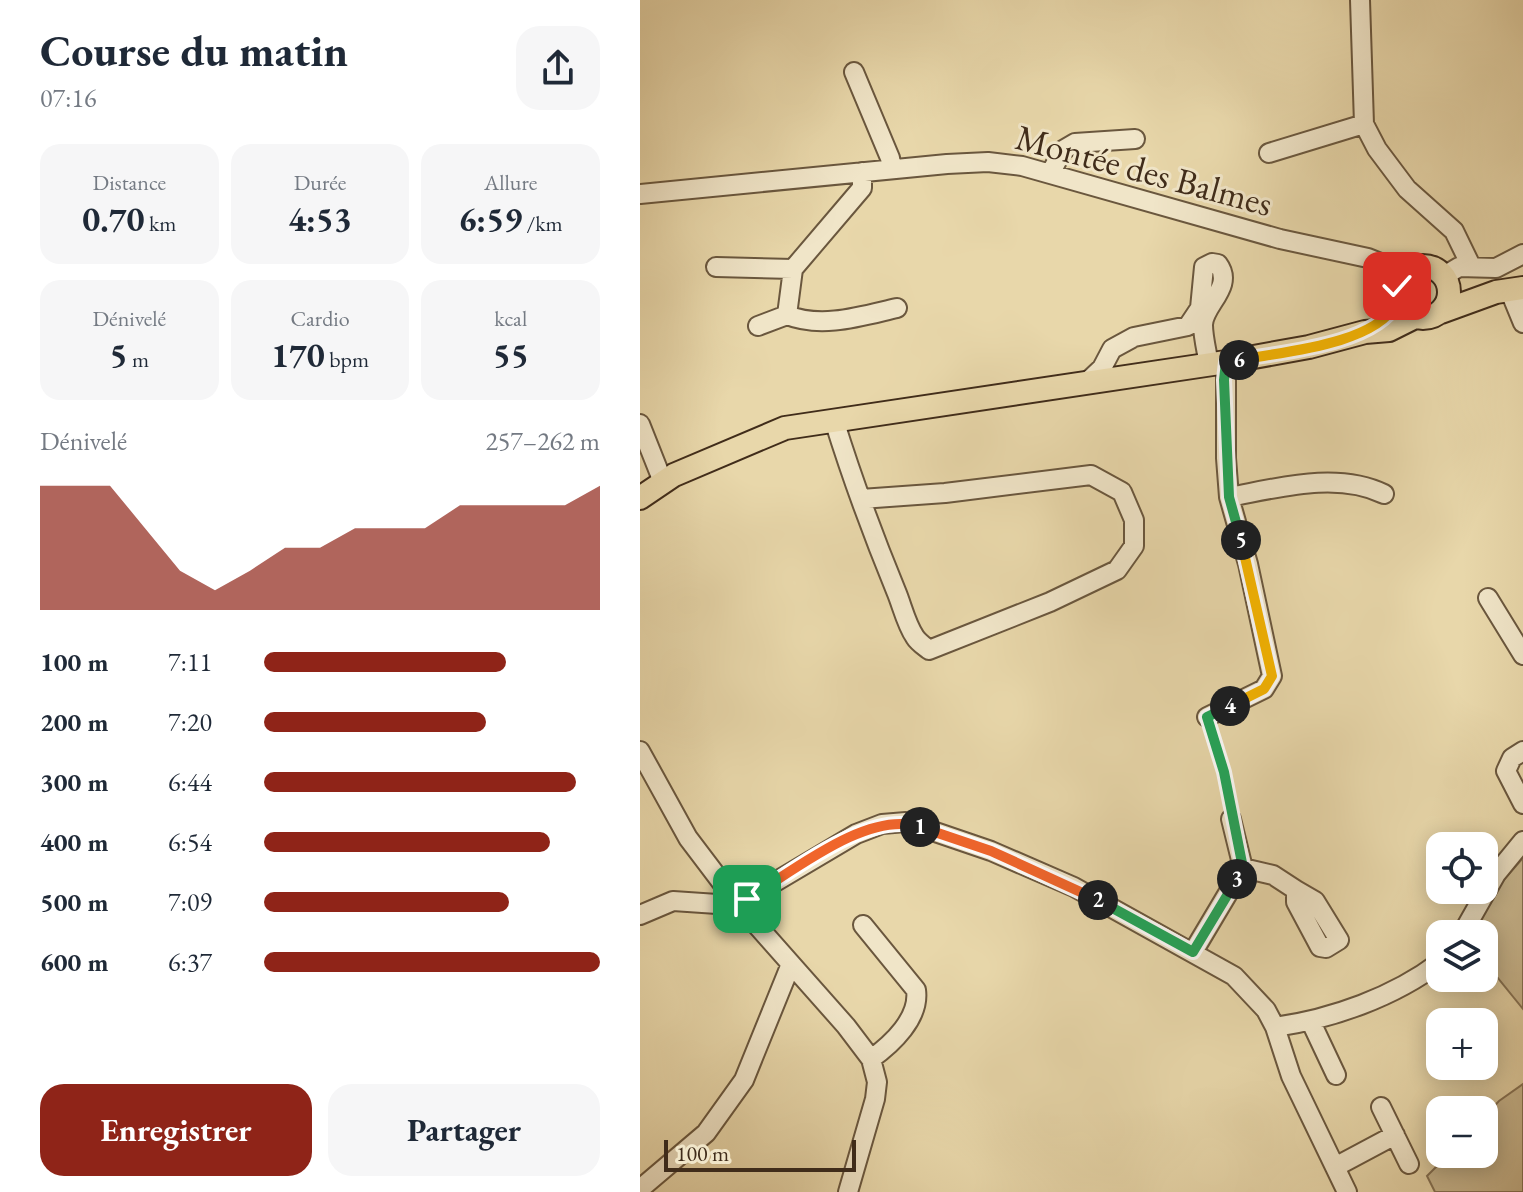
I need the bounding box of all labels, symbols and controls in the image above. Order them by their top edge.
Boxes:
text: Course du matin [40,22,348,79]
button: share [516,26,600,110]
text: 07:16 [40,81,96,115]
street label: Montée des Balmes [1011,113,1277,227]
text: Distance [93,168,166,197]
text: Durée [294,168,346,197]
text: Allure [484,168,537,197]
text: 0.70 [82,197,145,241]
text: 4:53 [288,197,352,241]
text: 6:59 [459,197,522,241]
text: km [145,209,176,238]
text: /km [522,209,563,238]
pin [1363,252,1431,320]
icon: check [1375,264,1419,308]
text: Dénivelé [92,304,166,333]
text: Cardio [290,304,350,333]
text: kcal [494,304,527,333]
text: 5 [110,333,128,377]
text: 170 [271,333,325,377]
text: 55 [493,333,529,377]
pin: 6 [1219,340,1259,380]
text: m [128,345,149,374]
text: bpm [325,345,369,374]
text: 6 [1233,345,1245,374]
text: Dénivelé [40,424,127,458]
text: 257–262 m [485,424,600,458]
pin: 5 [1221,520,1261,560]
text: 5 [1235,525,1247,554]
text: 100 m [40,645,108,679]
text: 7:11 [168,645,212,679]
pin: 4 [1210,686,1250,726]
text: 4 [1224,691,1236,720]
text: 200 m [40,705,108,739]
text: 7:20 [168,705,212,739]
text: 300 m [40,765,108,799]
text: 6:44 [168,765,212,799]
pin: 1 [900,807,940,847]
text: 1 [914,812,926,841]
text: 400 m [40,825,108,859]
text: 6:54 [168,825,212,859]
map controls [1426,832,1498,1168]
button: locate [1426,832,1498,904]
pin: 3 [1217,859,1257,899]
text: 3 [1231,864,1243,893]
pin [713,865,781,933]
icon: arrive [725,877,769,921]
pin: 2 [1078,880,1118,920]
text: 500 m [40,885,108,919]
text: 7:09 [168,885,212,919]
text: 2 [1092,885,1104,914]
button: layers [1426,920,1498,992]
text: 600 m [40,945,108,979]
text: 6:37 [168,945,212,979]
button: + [1426,1008,1498,1080]
button: Enregistrer [40,1084,312,1176]
button: Partager [328,1084,600,1176]
button: − [1426,1096,1498,1168]
scale bar [664,1136,856,1172]
text: 100 m [676,1139,729,1168]

